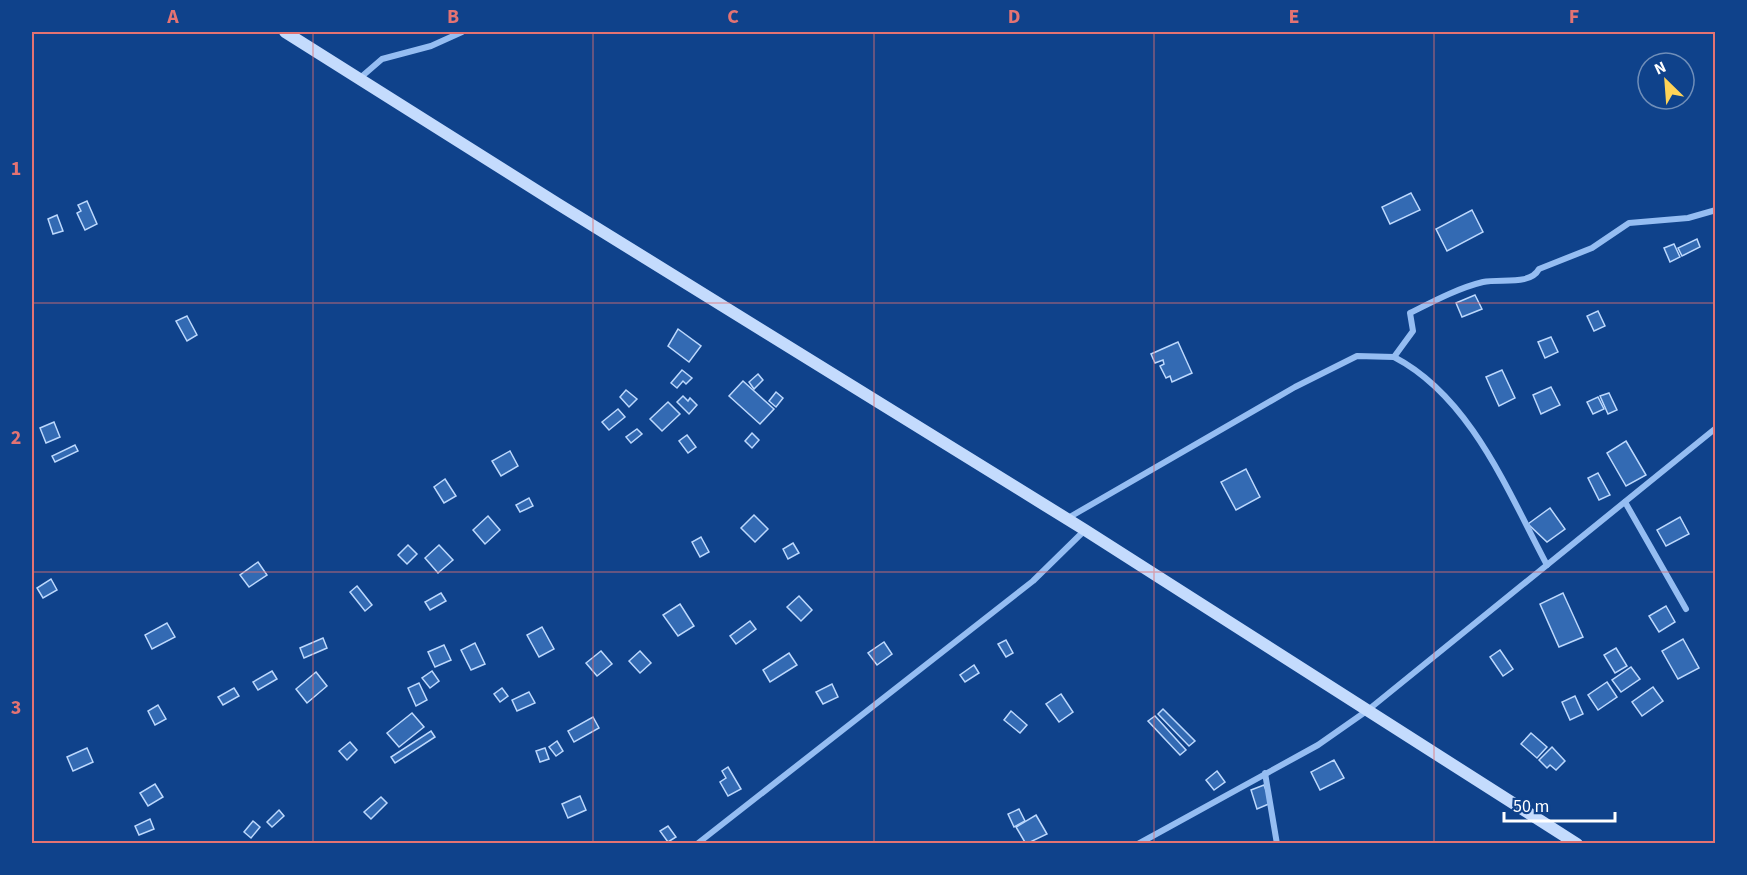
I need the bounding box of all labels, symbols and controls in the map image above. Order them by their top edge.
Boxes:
text: A [166,3,179,31]
text: B [447,3,459,31]
text: C [727,3,739,31]
text: D [1008,3,1020,31]
text: E [1289,3,1299,31]
text: F [1569,3,1579,31]
north arrow [1636,51,1696,111]
text: N [1651,56,1670,81]
text: 1 [11,155,21,183]
text: 2 [11,424,21,452]
text: 3 [11,694,21,722]
scale bar [1504,785,1615,823]
text: 50 m [1513,794,1549,819]

